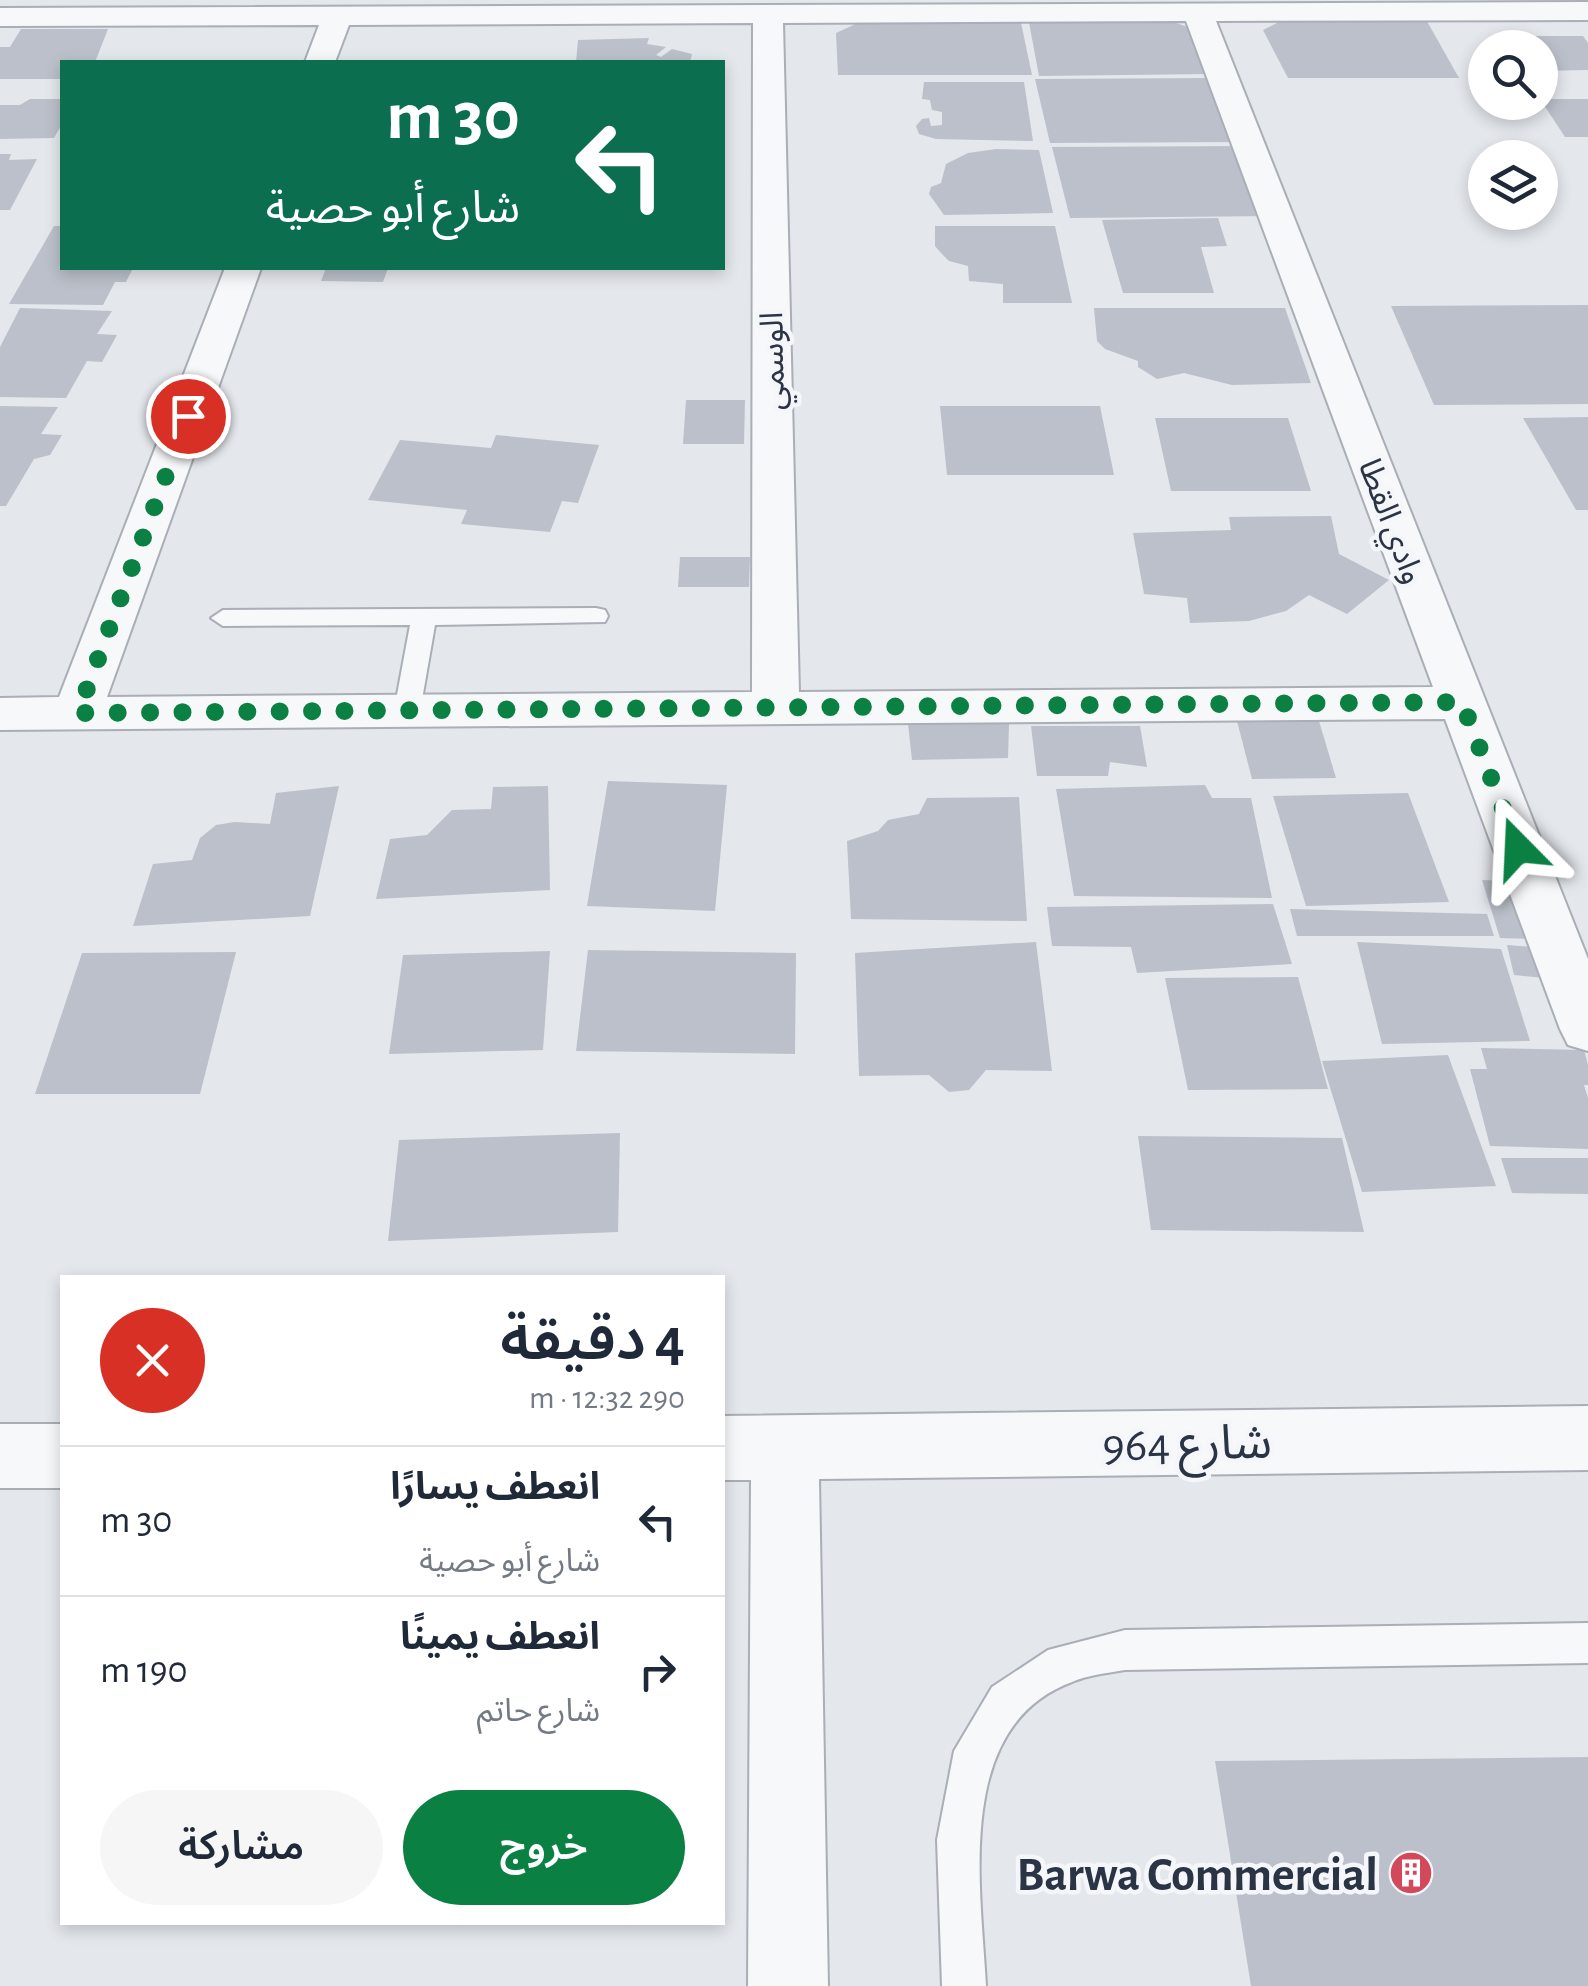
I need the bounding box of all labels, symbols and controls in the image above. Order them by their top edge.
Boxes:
map controls [1468,30,1558,230]
button: search [1468,30,1558,120]
text: 30 m [386,82,520,152]
icon: left [555,100,685,230]
button: layers [1468,140,1558,230]
text: شارع أبو حصية [266,186,520,231]
street label: الوسمي [756,311,797,410]
pin [146,374,231,459]
icon: arrive [161,389,216,444]
street label: وادي القطا [1346,455,1429,591]
position arrow [1466,796,1570,900]
button: close [100,1308,205,1413]
text: 4 دقيقة [500,1311,685,1371]
text: 290 m · 12:32 [529,1382,685,1414]
street label: شارع 964 [1102,1420,1272,1479]
text: انعطف يسارًا [390,1469,600,1507]
icon: left [630,1494,685,1549]
text: 30 m [100,1502,172,1540]
text: شارع أبو حصية [419,1545,600,1577]
text: انعطف يمينًا [400,1619,600,1657]
icon: right [630,1644,685,1699]
text: 190 m [100,1652,188,1690]
text: شارع حاتم [477,1695,600,1727]
button: مشاركة [100,1790,383,1905]
button: خروج [403,1790,685,1905]
building icon: Barwa Commercial [1388,1850,1434,1896]
place label: Barwa Commercial [1016,1852,1378,1900]

